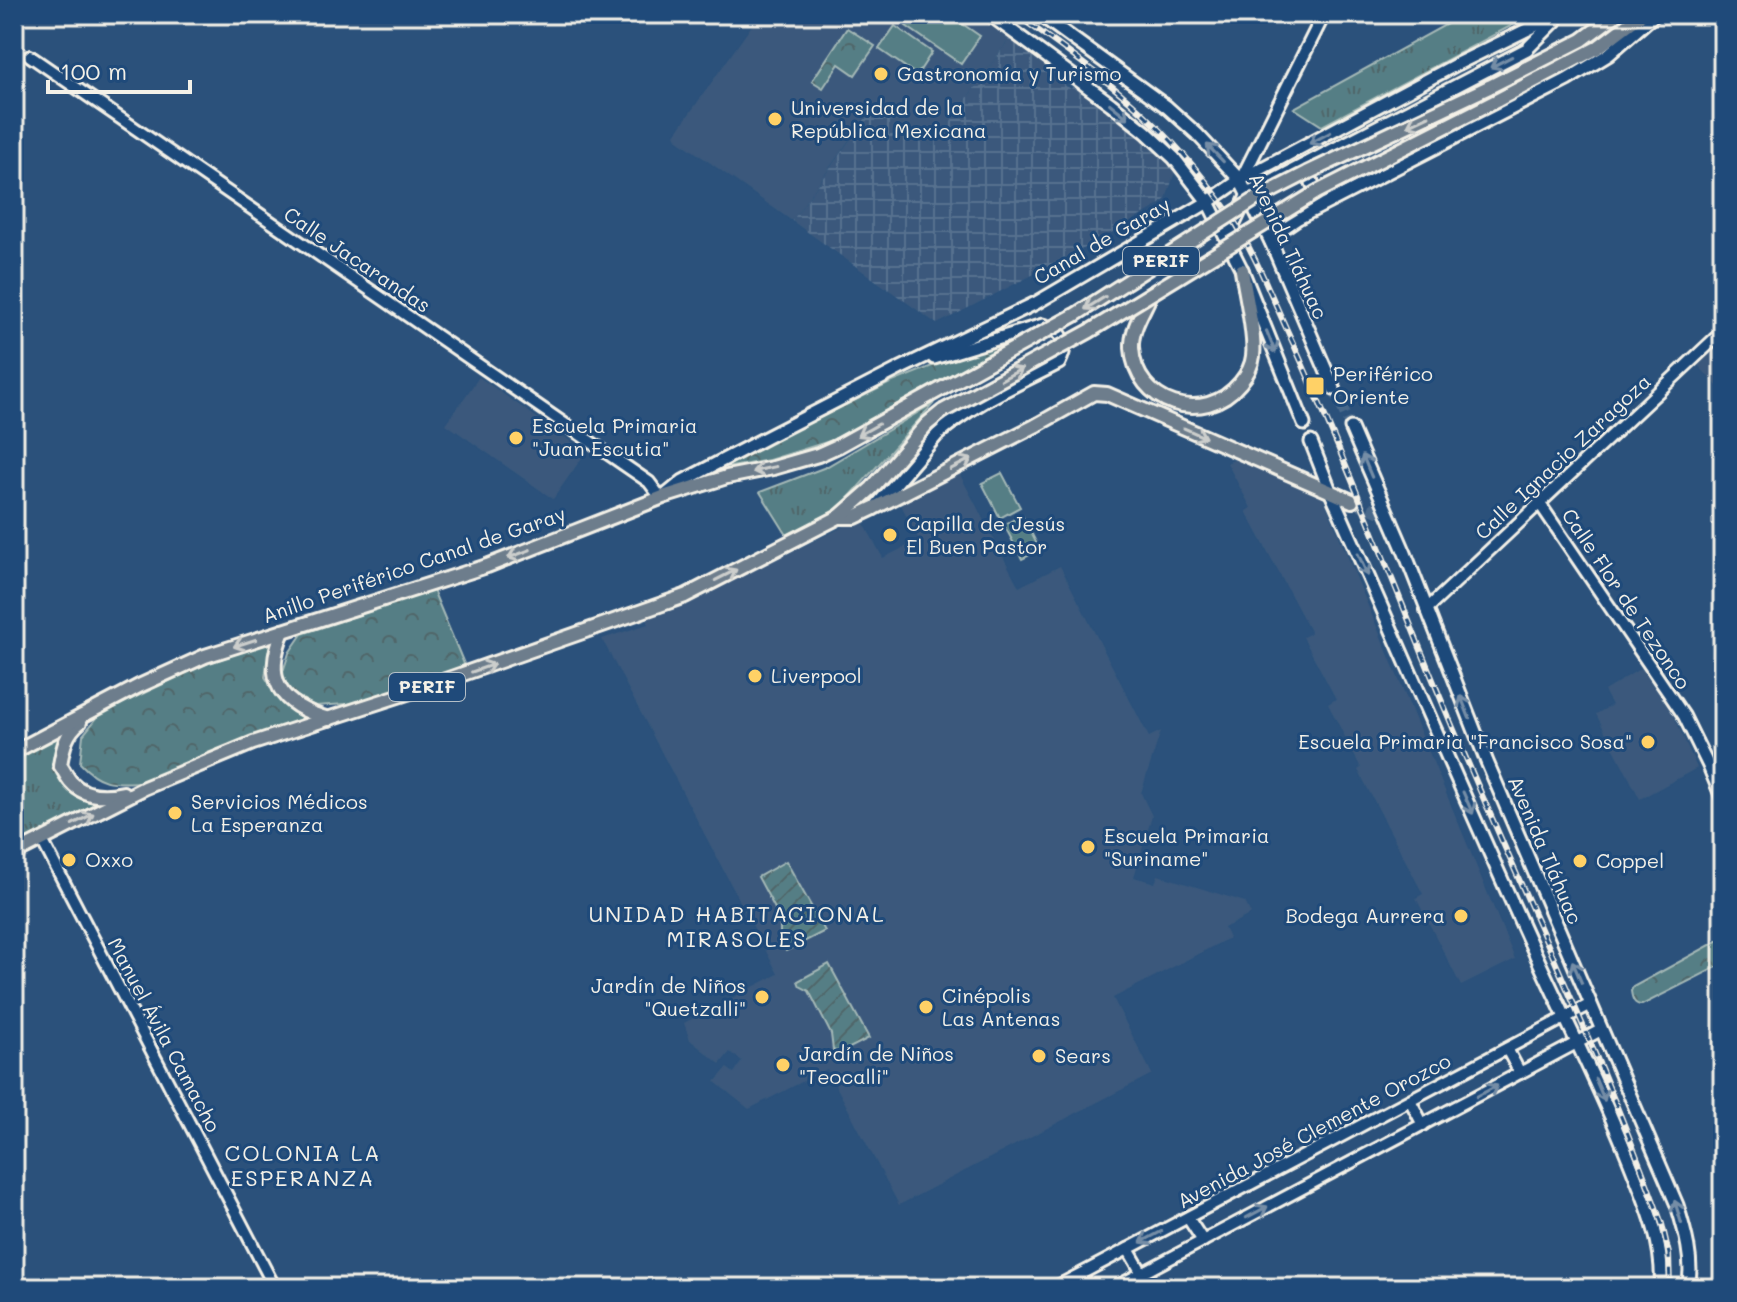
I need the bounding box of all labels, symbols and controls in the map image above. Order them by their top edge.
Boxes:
scale bar [48,44,190,94]
text: 100 m [60,55,127,86]
one-way arrow [1490,55,1514,71]
place label: Gastronomía y Turismo [897,60,1121,86]
marker: Gastronomía y Turismo [872,65,890,83]
place label: Universidad de la República Mexicana [791,94,986,143]
one-way arrow [1108,102,1129,120]
marker: Universidad de la República Mexicana [766,110,784,128]
one-way arrow [1407,114,1431,129]
one-way arrow [1308,130,1332,146]
one-way arrow [1206,144,1225,163]
street label: Avenida Tláhuac [1244,168,1334,323]
street label: Canal de Garay [1029,191,1174,290]
street label: Calle Jacarandas [279,200,436,318]
road number: PERIF [1123,247,1199,275]
one-way arrow [1084,294,1106,311]
one-way arrow [1265,329,1279,354]
place label: Periférico Oriente [1333,360,1433,409]
one-way arrow [999,365,1023,381]
street label: Calle Ignacio Zaragoza [1469,368,1656,545]
marker: Periférico Oriente [1304,375,1326,397]
place label: Escuela Primaria "Juan Escutia" [532,412,698,461]
one-way arrow [857,422,880,438]
one-way arrow [1182,426,1207,441]
marker: Escuela Primaria "Juan Escutia" [507,429,525,447]
one-way arrow [1359,454,1374,479]
one-way arrow [948,455,972,471]
one-way arrow [752,463,777,478]
street label: Anillo Periférico Canal de Garay [259,500,569,628]
street label: Calle Flor de Tezonco [1557,503,1697,694]
place label: Capilla de Jesús El Buen Pastor [906,510,1065,559]
marker: Capilla de Jesús El Buen Pastor [881,526,899,544]
one-way arrow [507,548,532,562]
one-way arrow [1357,552,1372,577]
one-way arrow [713,567,737,583]
one-way arrow [233,637,258,651]
one-way arrow [470,659,495,674]
place label: Liverpool [771,662,862,688]
marker: Liverpool [746,667,764,685]
road number: PERIF [389,673,465,701]
one-way arrow [1457,695,1471,720]
place label: Escuela Primaria "Francisco Sosa" [1298,728,1632,754]
marker: Escuela Primaria "Francisco Sosa" [1639,733,1657,751]
street label: Avenida Tláhuac [1503,772,1589,928]
place label: Servicios Médicos La Esperanza [191,788,368,837]
one-way arrow [1462,790,1477,815]
marker: Servicios Médicos La Esperanza [166,804,184,822]
one-way arrow [71,810,95,826]
place label: Escuela Primaria "Suriname" [1104,822,1270,871]
marker: Escuela Primaria "Suriname" [1079,838,1097,856]
place label: Oxxo [85,846,133,872]
place label: Coppel [1596,847,1664,873]
marker: Oxxo [60,851,78,869]
marker: Coppel [1571,852,1589,870]
district label: UNIDAD HABITACIONAL MIRASOLES [588,899,886,953]
place label: Bodega Aurrera [1285,902,1445,928]
marker: Bodega Aurrera [1452,907,1470,925]
street label: Manuel Ávila Camacho [103,933,227,1136]
one-way arrow [1569,960,1584,985]
place label: Jardín de Niños "Quetzalli" [591,972,746,1021]
place label: Cinépolis Las Antenas [942,982,1060,1031]
marker: Jardín de Niños "Quetzalli" [753,988,771,1006]
marker: Cinépolis Las Antenas [917,998,935,1016]
place label: Jardín de Niños "Teocalli" [799,1040,954,1089]
place label: Sears [1055,1042,1111,1068]
marker: Sears [1030,1047,1048,1065]
street label: Avenida José Clemente Orozco [1172,1047,1455,1213]
marker: Jardín de Niños "Teocalli" [774,1056,792,1074]
one-way arrow [1594,1077,1609,1102]
one-way arrow [1475,1082,1498,1098]
district label: COLONIA LA ESPERANZA [224,1138,382,1192]
one-way arrow [1670,1199,1685,1225]
one-way arrow [1245,1204,1268,1220]
one-way arrow [1139,1230,1163,1246]

